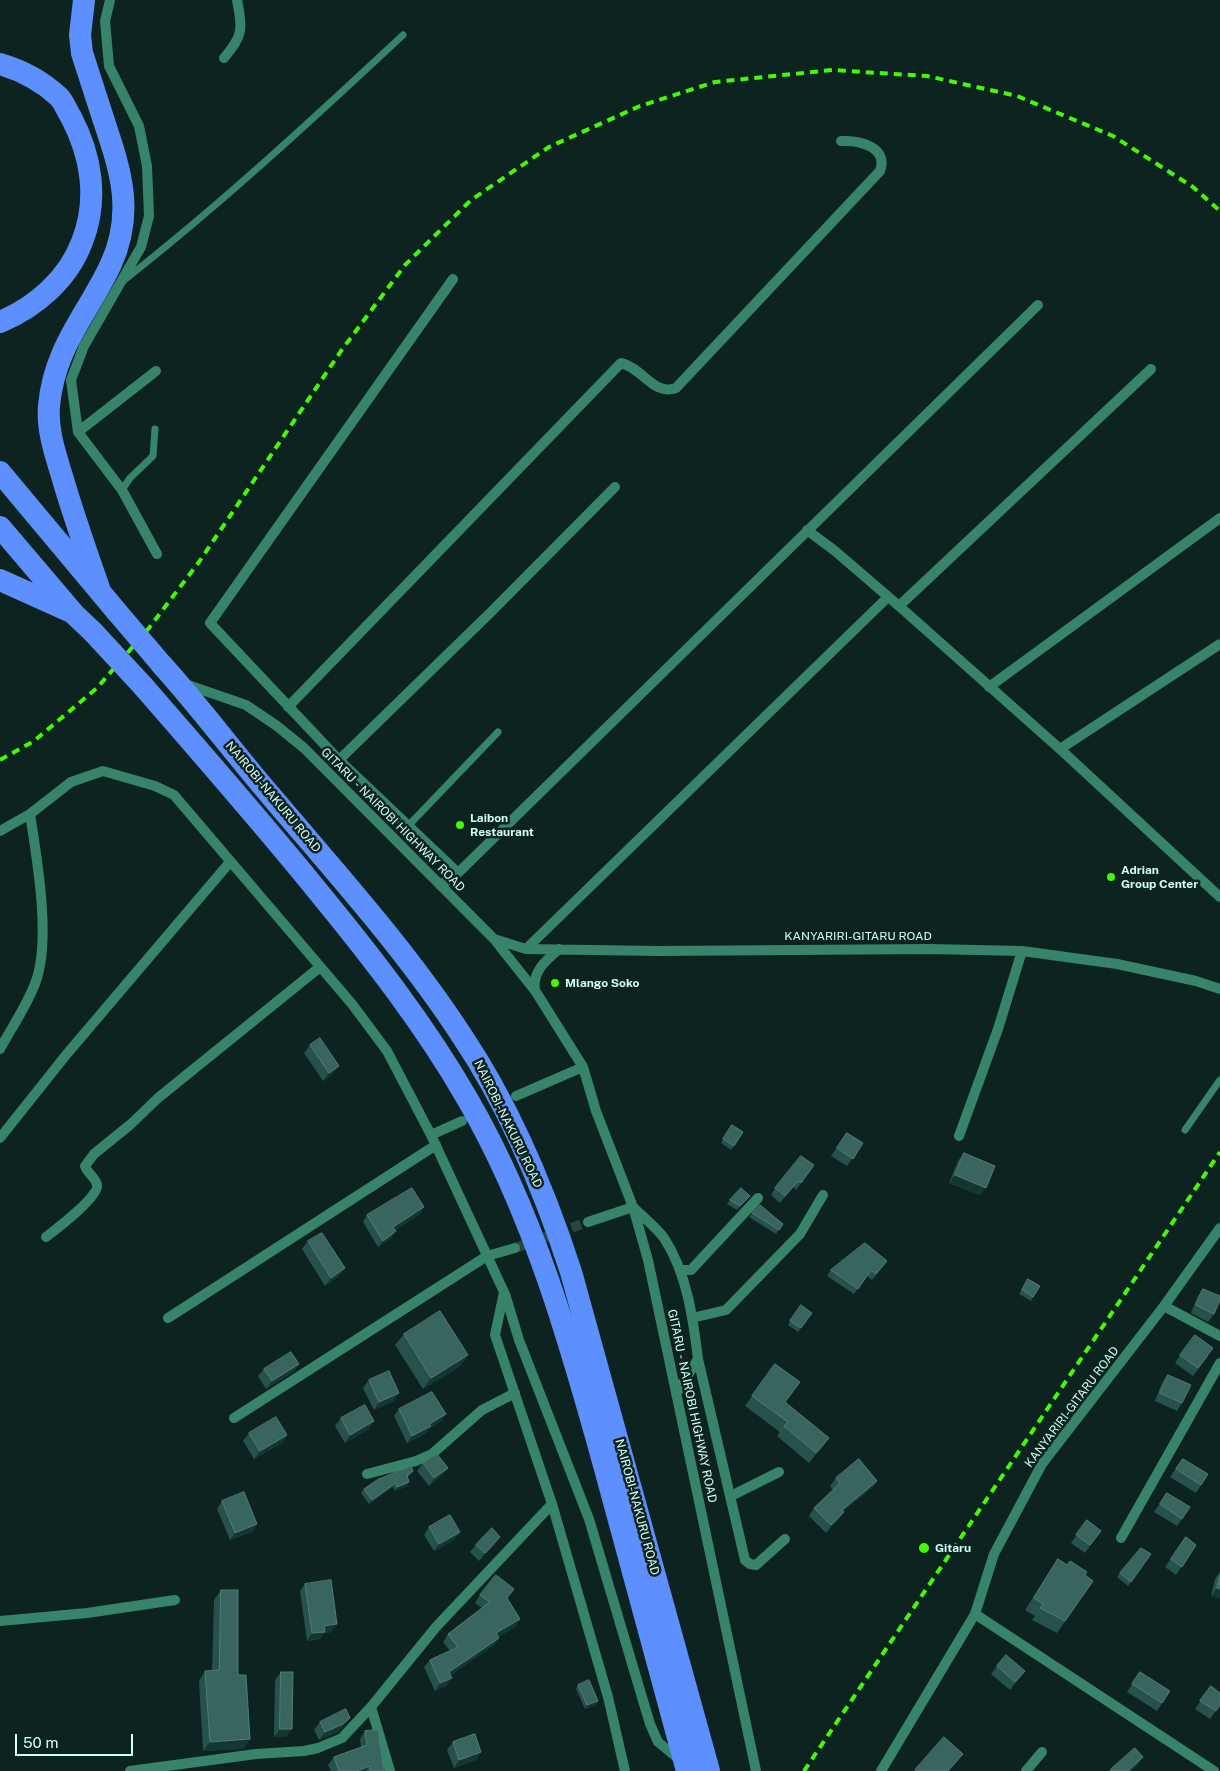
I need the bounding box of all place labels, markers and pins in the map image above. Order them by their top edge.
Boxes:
place label: Laibon Restaurant [470,811,534,839]
marker: Laibon Restaurant [454,819,466,831]
place label: Adrian Group Center [1121,863,1198,891]
marker: Adrian Group Center [1105,871,1117,883]
place label: Mlango Soko [565,976,639,990]
marker: Mlango Soko [549,977,561,989]
marker: Gitaru [917,1541,931,1555]
place label: Gitaru [935,1541,971,1555]

